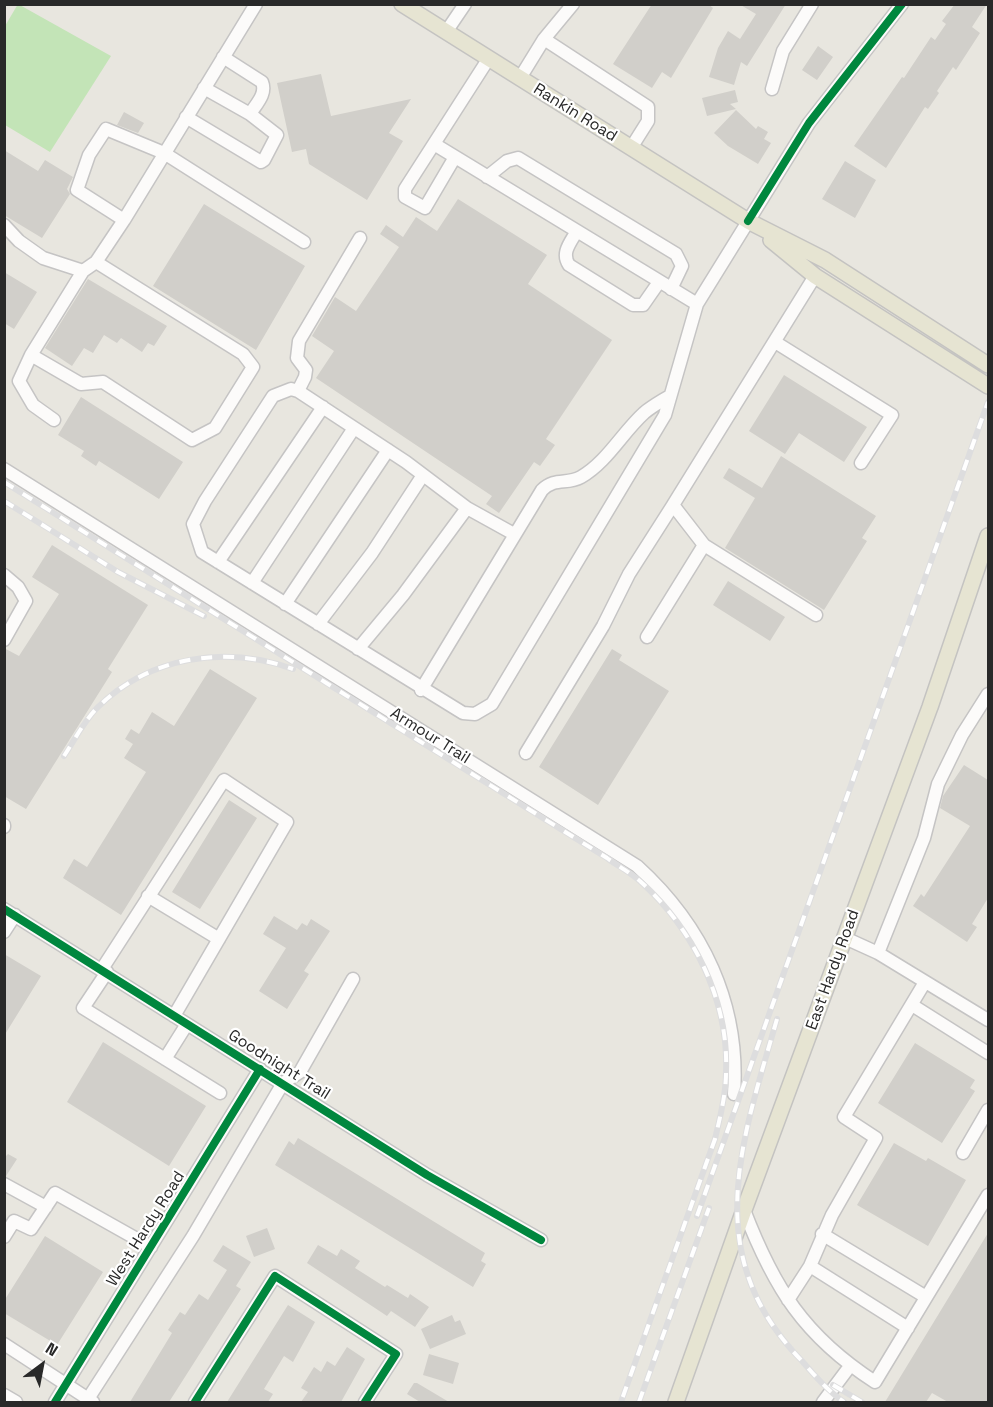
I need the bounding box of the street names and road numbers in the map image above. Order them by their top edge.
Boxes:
street label: Rankin Road [530,80,620,146]
street label: Armour Trail [386,704,474,768]
street label: East Hardy Road [802,907,864,1033]
street label: Goodnight Trail [224,1026,334,1104]
street label: West Hardy Road [103,1168,189,1290]

